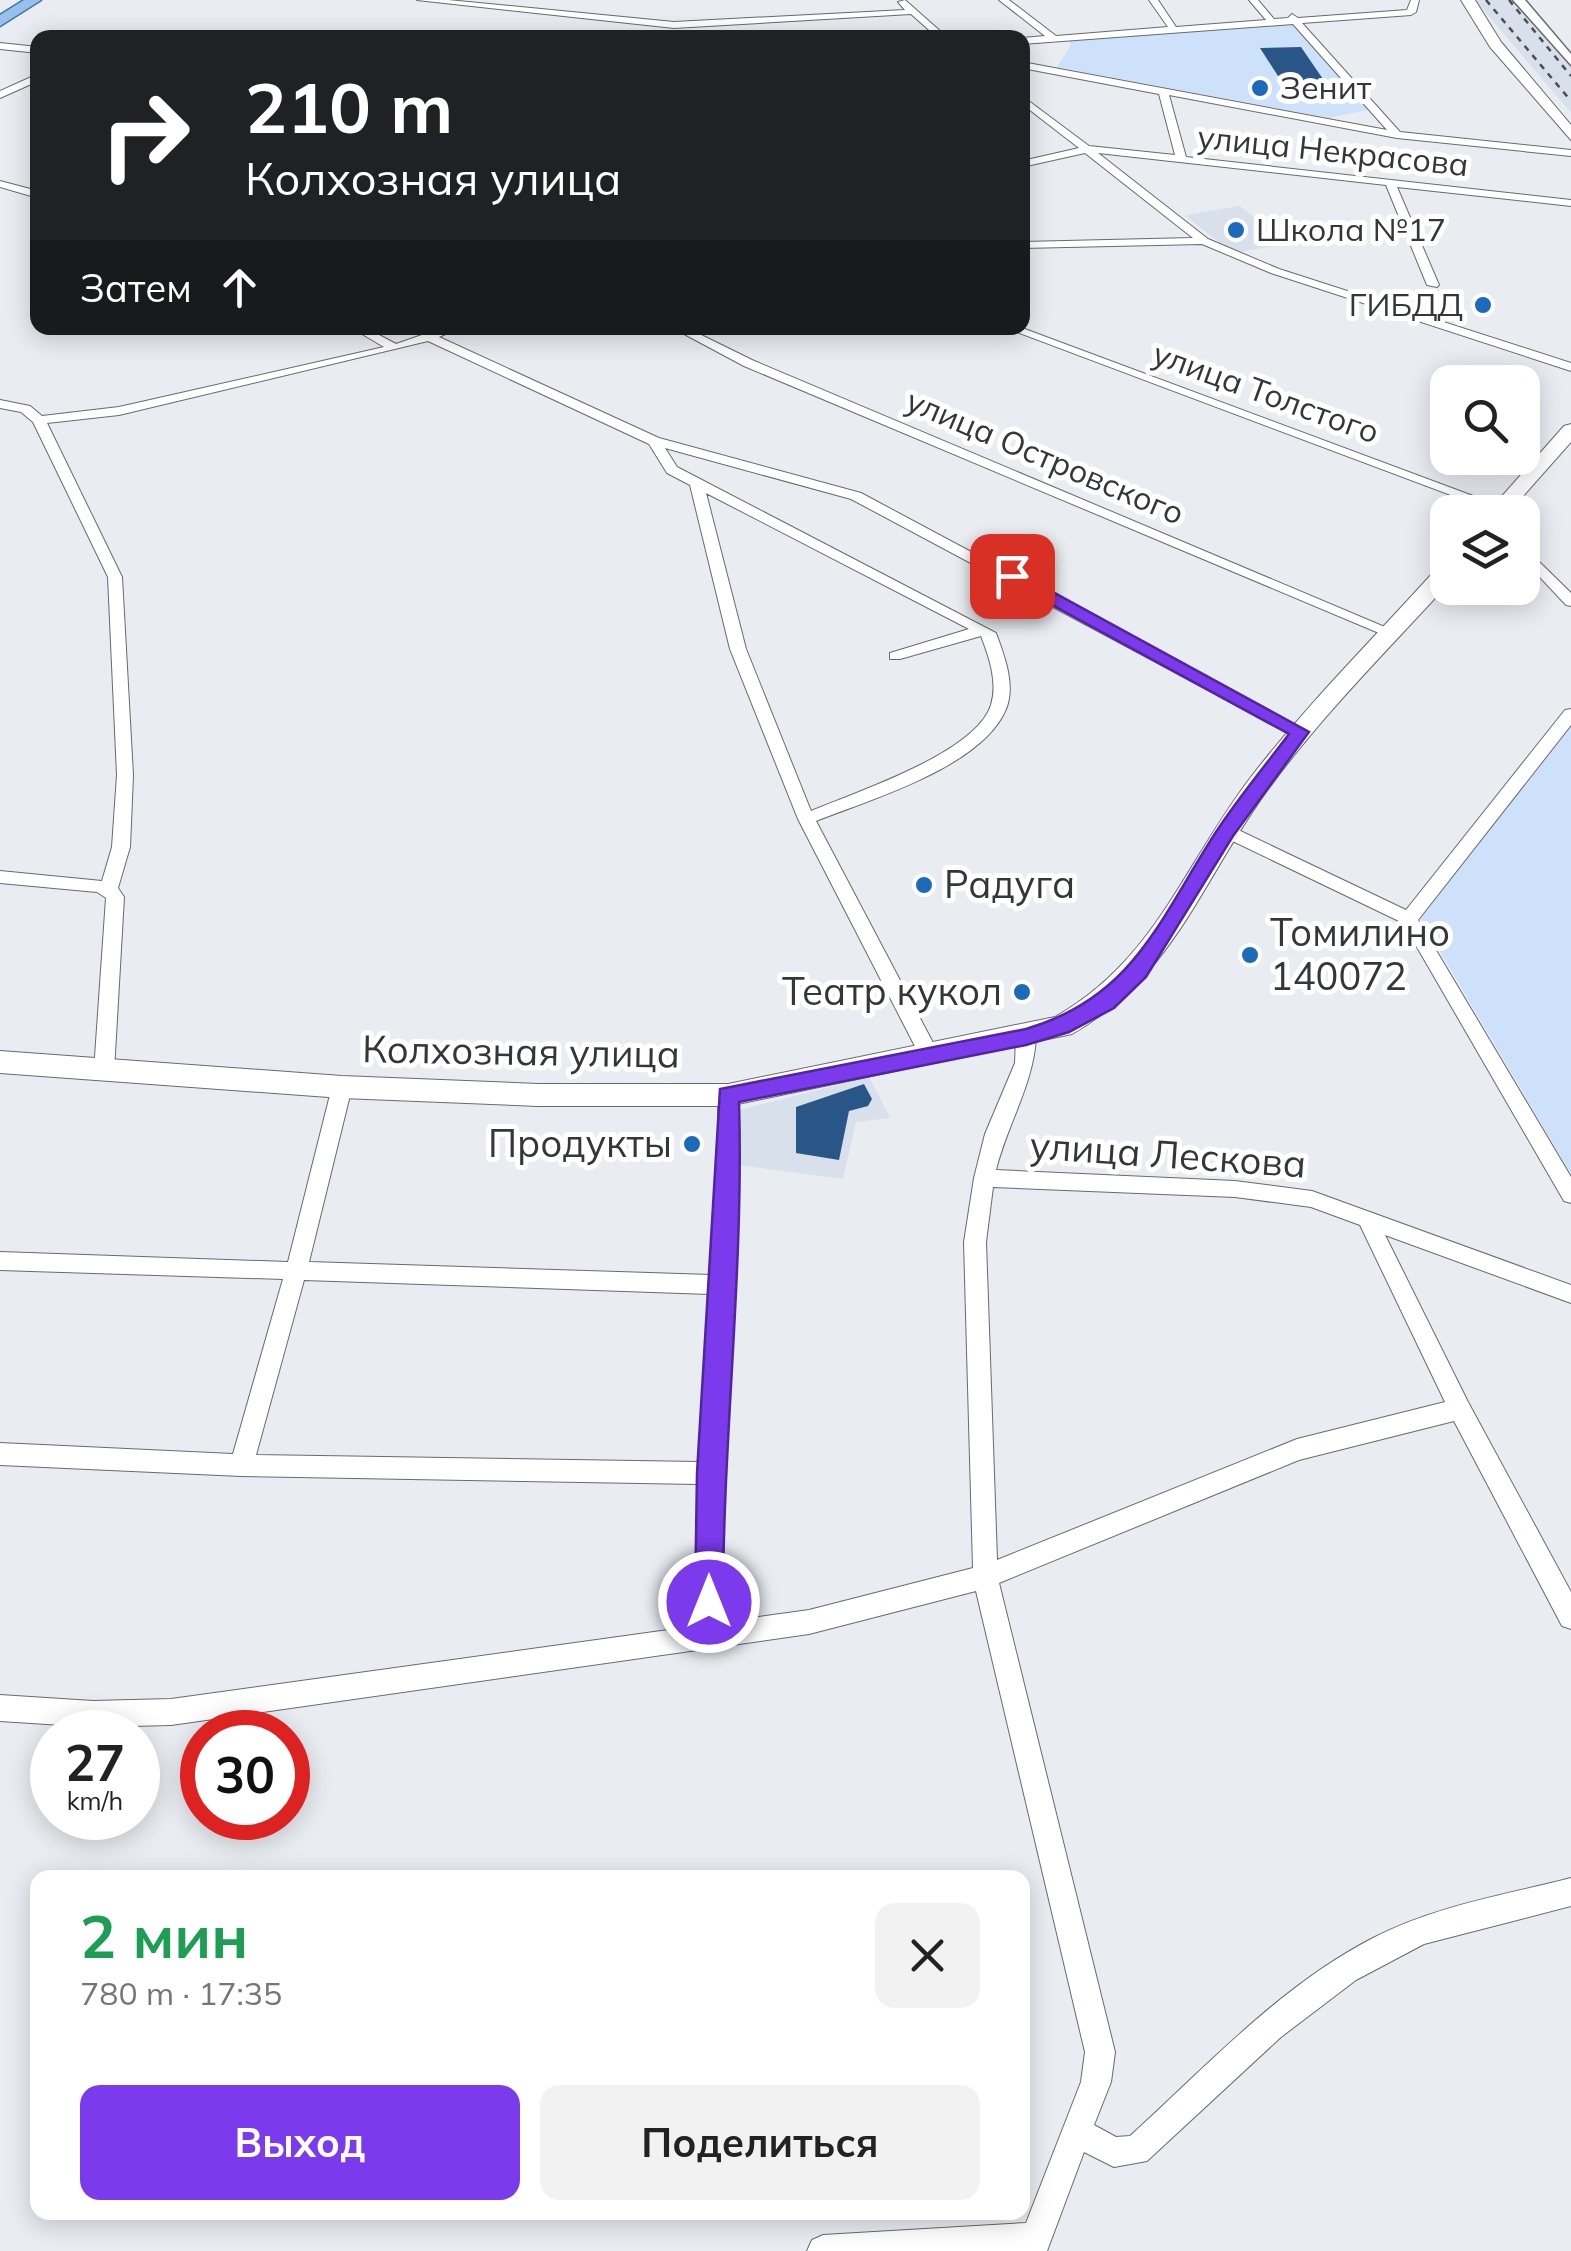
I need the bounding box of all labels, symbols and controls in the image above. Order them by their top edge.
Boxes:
text: 210 m [245,63,453,151]
place label: Зенит [1280,67,1372,107]
icon: right [80,70,210,200]
marker: Зенит [1249,77,1271,99]
street label: улица Некрасова [1196,116,1471,184]
text: Колхозная улица [245,150,621,206]
place label: Школа №17 [1256,209,1446,249]
marker: Школа №17 [1225,219,1247,241]
icon: ahead [212,260,267,315]
text: Затем [80,264,192,312]
place label: ГИБДД [1349,284,1463,324]
marker: ГИБДД [1472,294,1494,316]
street label: улица Толстого [1148,333,1385,451]
map controls [1430,365,1540,605]
button: search [1430,365,1540,475]
street label: улица Островского [901,379,1190,533]
button: layers [1430,495,1540,605]
pin [970,534,1055,619]
icon: arrive [985,549,1040,604]
place label: Радуга [944,860,1075,908]
marker: Радуга [913,874,935,896]
place label: Томилино 140072 [1270,908,1450,1000]
marker: Томилино 140072 [1239,944,1261,966]
place label: Театр кукол [782,967,1002,1015]
marker: Театр кукол [1011,981,1033,1003]
street label: Колхозная улица [362,1024,680,1078]
place label: Продукты [488,1119,672,1167]
street label: улица Лескова [1028,1120,1308,1188]
marker: Продукты [681,1133,703,1155]
position arrow [657,1550,761,1654]
speed limit sign: 30 [180,1710,310,1840]
text: 27 [65,1731,125,1794]
text: km/h [67,1785,123,1816]
text: 2 мин [80,1898,248,1973]
button: close [875,1903,980,2008]
text: 780 m · 17:35 [80,1973,282,2013]
button: Выход [80,2085,520,2200]
button: Поделиться [540,2085,980,2200]

